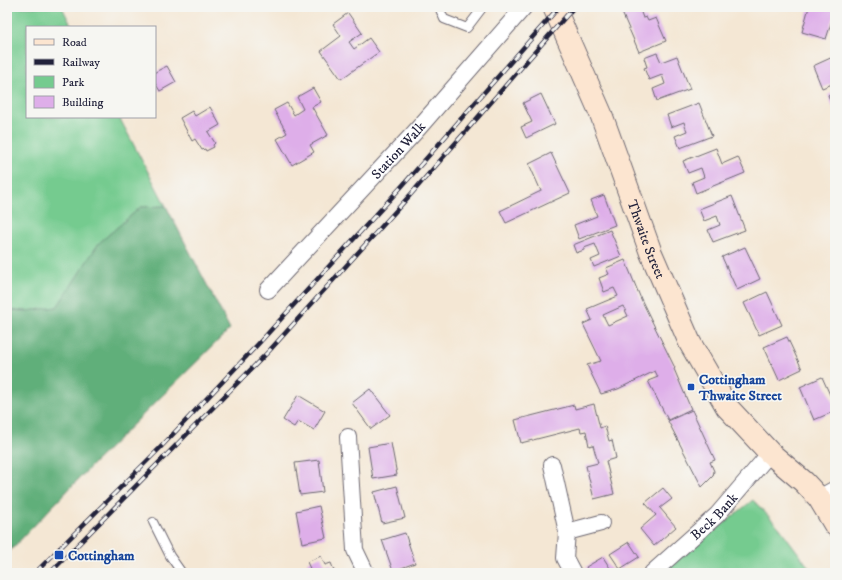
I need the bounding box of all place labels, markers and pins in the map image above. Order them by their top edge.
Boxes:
place label: Cottingham Thwaite Street [698,371,782,405]
marker: Cottingham Thwaite Street [686,382,696,392]
place label: Cottingham [68,547,135,565]
marker: Cottingham [53,549,65,561]

